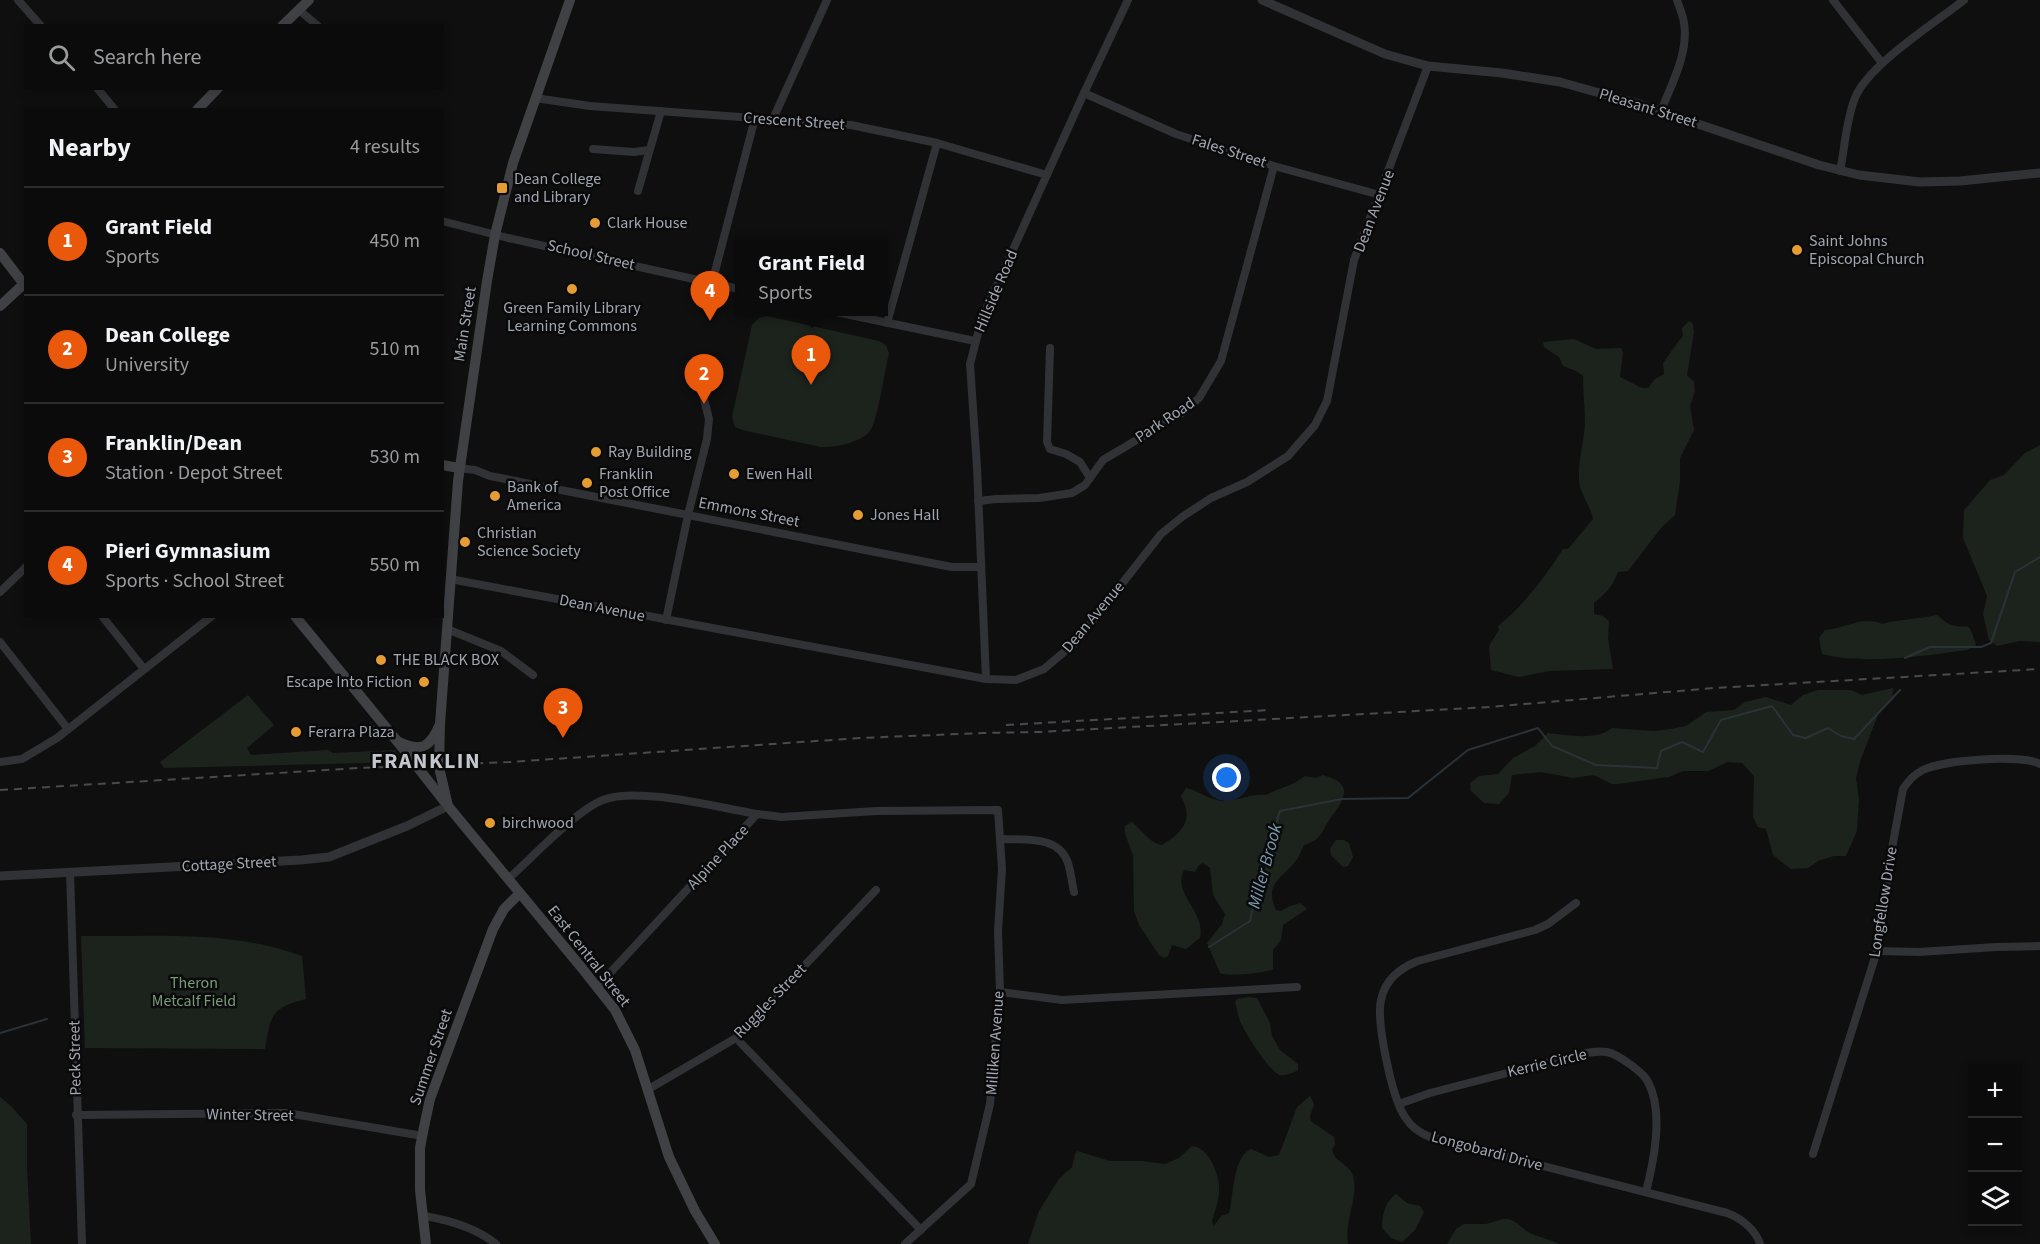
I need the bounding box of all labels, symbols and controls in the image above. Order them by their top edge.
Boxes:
search box [24,24,444,90]
icon: search [45,41,78,74]
text: Search here [93,41,201,73]
street label: Pleasant Street [1596,83,1700,133]
street label: Crescent Street [743,106,846,136]
text: Nearby [48,129,131,166]
street label: Fales Street [1189,129,1270,174]
text: 4 results [350,133,420,161]
street label: Dean Avenue [1348,166,1400,256]
place label: Dean College and Library [514,168,601,208]
marker: Dean College and Library [495,181,509,195]
text: Grant Field [105,211,212,243]
place label: Clark House [607,212,687,234]
marker: Clark House [588,216,602,230]
text: 1 [62,227,73,255]
text: 450 m [370,227,420,255]
place label: Saint Johns Episcopal Church [1809,230,1925,270]
street label: School Street [545,234,638,276]
popup [735,238,888,316]
text: Sports [105,243,160,271]
marker: Saint Johns Episcopal Church [1790,243,1804,257]
street label: Hillside Road [969,246,1023,336]
text: Grant Field [758,247,865,279]
pin: 4 [690,272,730,321]
text: Sports [758,279,812,307]
marker: Green Family Library Learning Commons [565,282,579,296]
street label: Main Street [448,284,482,363]
place label: Green Family Library Learning Commons [503,297,641,337]
text: Dean College [105,319,230,351]
text: 2 [62,335,73,363]
text: 510 m [370,335,420,363]
pin: 1 [792,336,830,385]
text: University [105,351,189,379]
pin: 2 [684,354,724,404]
street label: Park Road [1131,392,1199,448]
text: Franklin/Dean [105,427,242,459]
place label: Ray Building [608,441,692,463]
text: 3 [62,443,73,471]
text: 530 m [370,443,420,471]
marker: Ray Building [589,445,603,459]
text: Station · Depot Street [105,459,282,487]
place label: Franklin Post Office [599,463,670,503]
place label: Ewen Hall [746,463,812,485]
marker: Ewen Hall [727,467,741,481]
place label: Bank of America [507,476,562,516]
marker: Franklin Post Office [580,476,594,490]
marker: Bank of America [488,489,502,503]
street label: Emmons Street [697,491,802,533]
place label: Jones Hall [870,504,940,526]
marker: Jones Hall [851,508,865,522]
place label: Christian Science Society [477,522,581,562]
text: Pieri Gymnasium [105,535,271,567]
marker: Christian Science Society [458,535,472,549]
text: 4 [62,551,73,579]
text: 550 m [370,551,420,579]
text: Sports · School Street [105,567,284,595]
street label: Dean Avenue [1057,577,1129,657]
street label: Dean Avenue [557,589,647,627]
place label: THE BLACK BOX [393,649,499,671]
marker: THE BLACK BOX [374,653,388,667]
place label: Escape Into Fiction [286,671,412,693]
marker: Escape Into Fiction [417,675,431,689]
pin: 3 [544,688,582,738]
place label: Ferarra Plaza [308,721,395,743]
marker: Ferarra Plaza [289,725,303,739]
district label: FRANKLIN [371,745,481,777]
your location [1212,763,1241,792]
place label: birchwood [502,812,574,834]
marker: birchwood [483,816,497,830]
street label: Alpine Place [682,820,754,894]
water label: Miller Brook [1242,820,1289,912]
street label: Longfellow Drive [1863,845,1903,959]
street label: Cottage Street [181,851,278,877]
street label: East Central Street [542,901,636,1012]
street label: Ruggles Street [729,958,812,1043]
park label: Theron Metcalf Field [152,972,236,1012]
street label: Milliken Avenue [980,990,1010,1096]
street label: Summer Street [404,1005,458,1108]
street label: Peck Street [63,1020,87,1096]
street label: Kerrie Circle [1505,1043,1589,1083]
map controls [1968,1064,2022,1226]
button: + [1968,1064,2022,1118]
street label: Winter Street [206,1103,294,1127]
button: − [1968,1118,2022,1172]
street label: Longobardi Drive [1429,1126,1545,1176]
button: layers [1968,1172,2022,1226]

